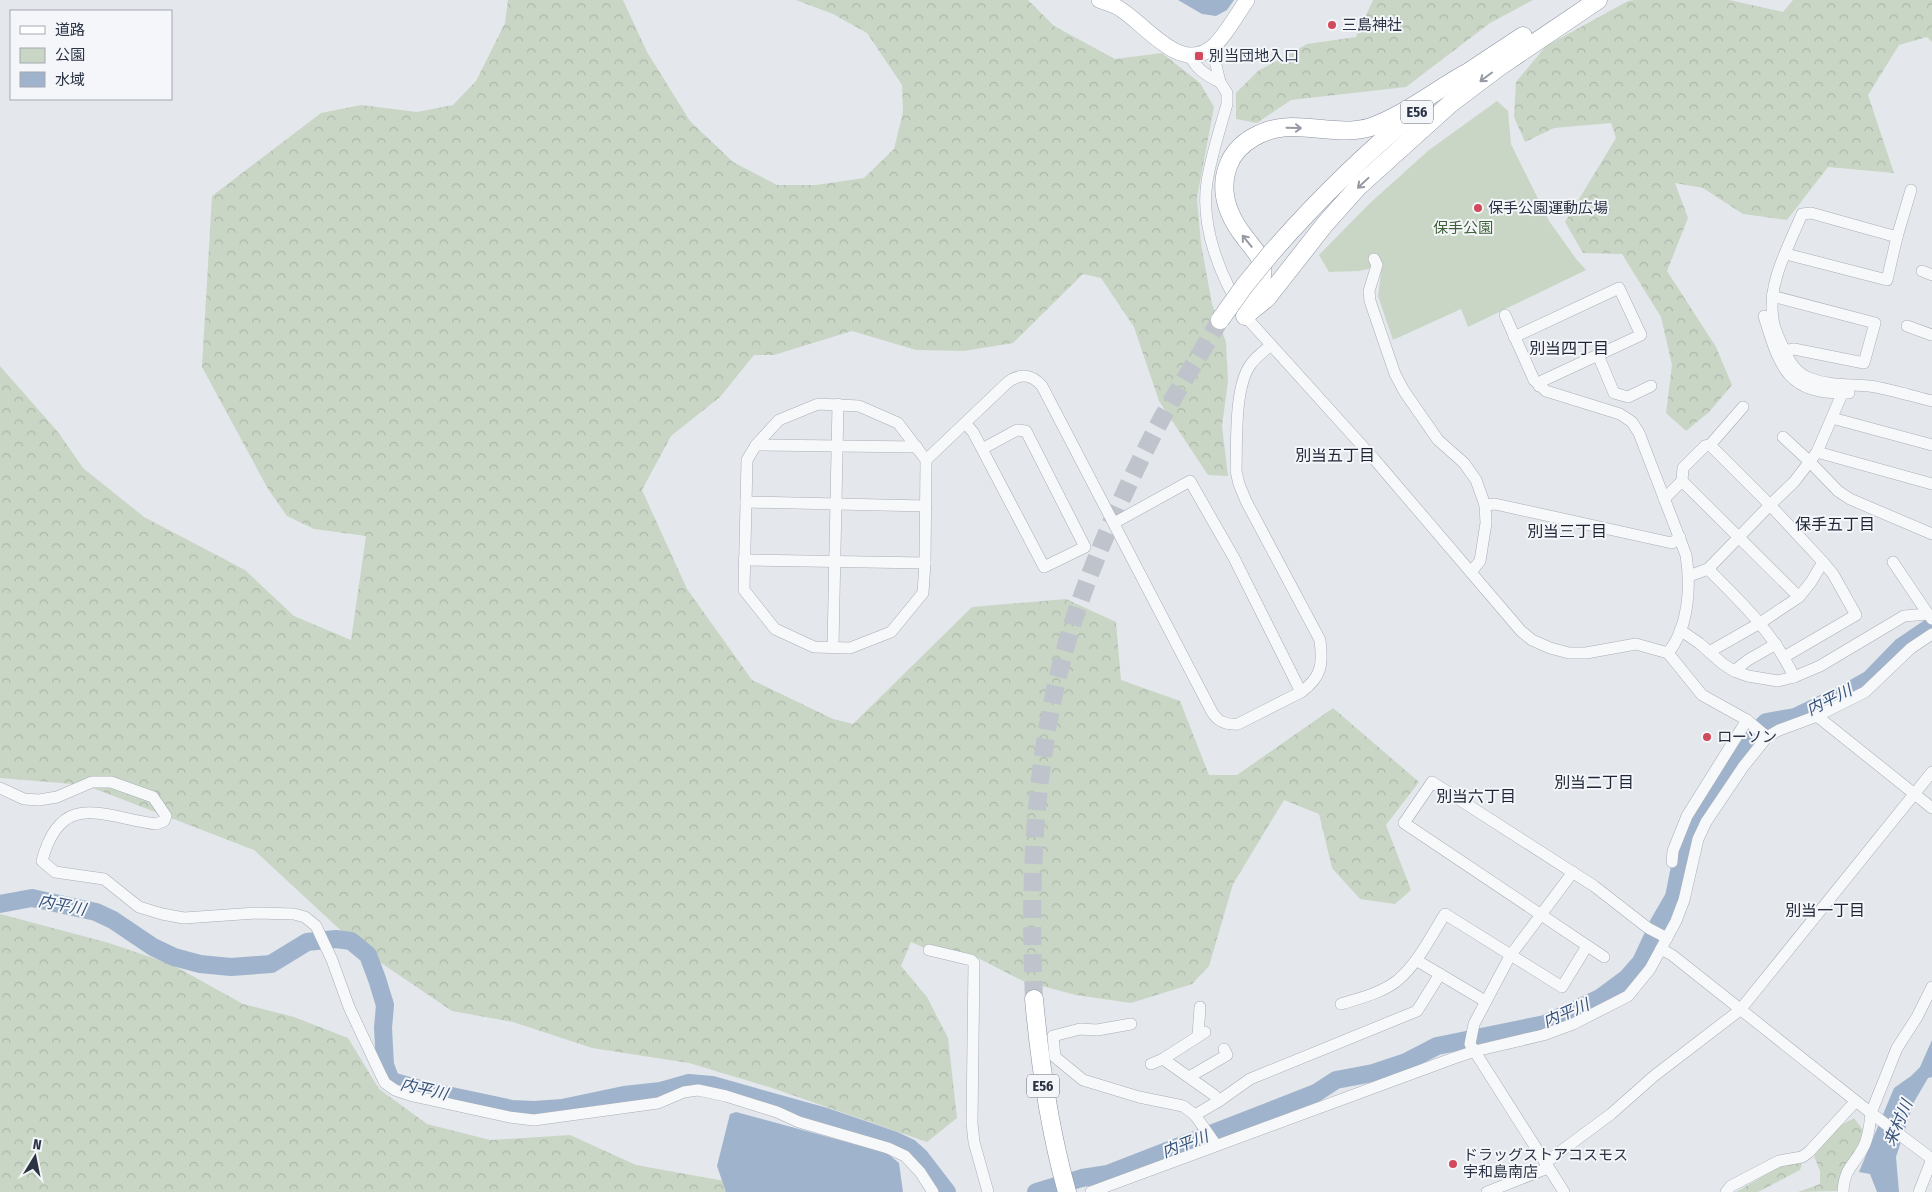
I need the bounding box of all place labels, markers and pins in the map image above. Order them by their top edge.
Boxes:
place label: 三島神社 [1342,16,1402,34]
marker: 三島神社 [1326,19,1338,31]
place label: 別当団地入口 [1209,47,1299,65]
marker: 別当団地入口 [1193,50,1205,62]
place label: 保手公園運動広場 [1488,199,1608,217]
marker: 保手公園運動広場 [1472,202,1484,214]
place label: ローソン [1717,728,1777,746]
marker: ローソン [1701,731,1713,743]
place label: ドラッグストアコスモス 宇和島南店 [1463,1146,1628,1181]
marker: ドラッグストアコスモス 宇和島南店 [1447,1158,1459,1170]

